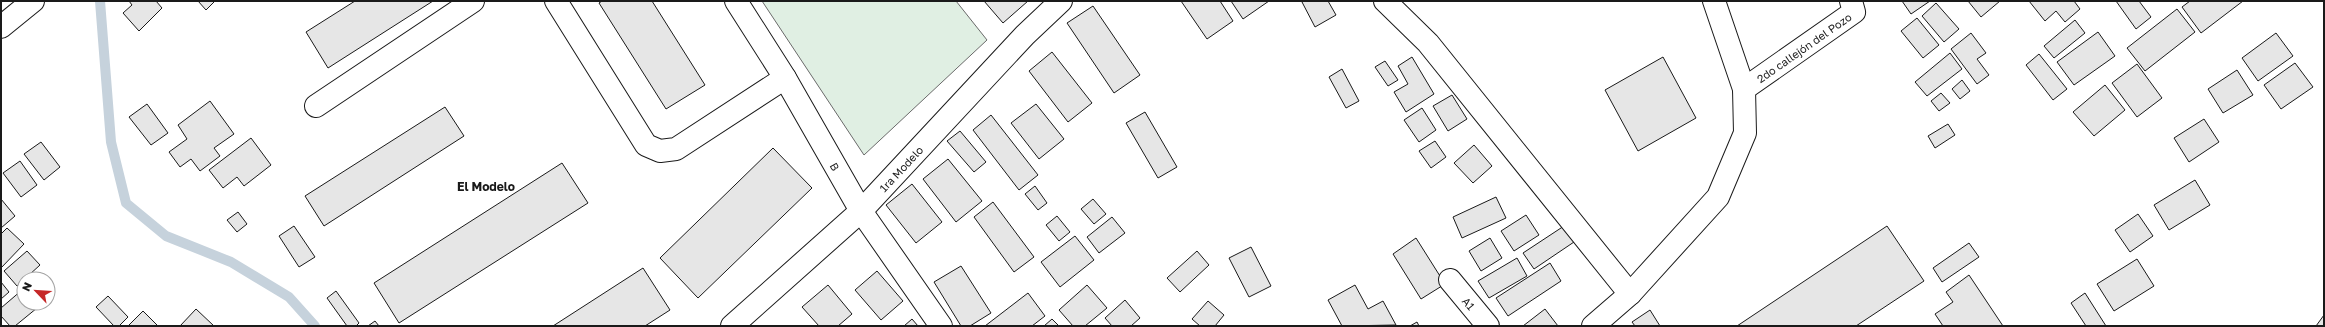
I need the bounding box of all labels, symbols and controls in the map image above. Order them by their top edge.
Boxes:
street label: 2do callejón del Pozo [1754,9,1854,85]
street label: 1ra Modelo [876,143,925,194]
street label: B [828,160,843,173]
district label: El Modelo [457,179,515,194]
north arrow [16,271,56,311]
text: N [19,280,34,293]
street label: A1 [1460,294,1478,312]

